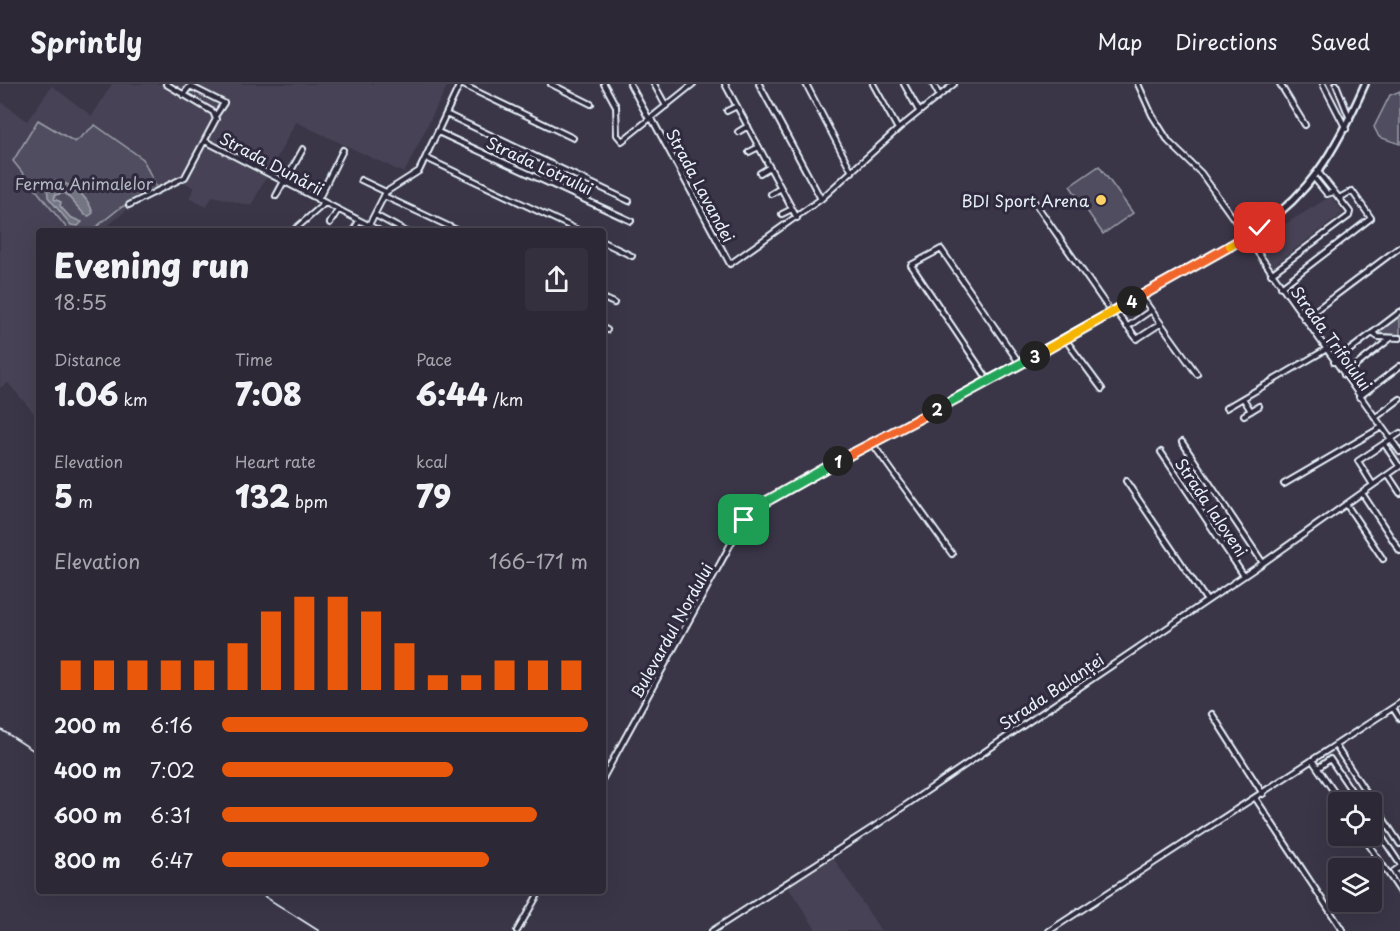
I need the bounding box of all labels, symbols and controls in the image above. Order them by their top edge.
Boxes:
text: Sprintly [30,20,142,63]
text: Map [1097,25,1142,57]
text: Directions [1175,25,1277,57]
text: Saved [1310,25,1370,57]
street label: Strada Lavandei [661,124,741,246]
street label: Strada Dunării [216,125,328,201]
street label: Strada Lotrului [483,130,597,200]
park label: Ferma Animalelor [15,171,154,195]
place label: BDI Sport Arena [961,188,1089,212]
marker: BDI Sport Arena [1094,193,1108,207]
pin [1234,202,1285,253]
icon: check [1243,211,1276,244]
text: Evening run [54,239,249,289]
button: share [525,248,588,311]
street label: Strada Trifoiului [1286,281,1378,395]
pin: 4 [1117,286,1147,316]
text: 18:55 [54,287,107,317]
text: 4 [1127,289,1137,313]
pin: 3 [1020,341,1050,371]
text: 3 [1030,344,1040,368]
text: Distance [54,347,121,371]
text: Time [235,347,273,371]
text: Pace [416,347,452,371]
text: 1.06 [54,371,118,416]
text: 7:08 [235,371,302,416]
text: 6:44 [416,371,487,416]
text: km [118,387,148,411]
text: /km [487,387,523,411]
pin: 2 [922,394,952,424]
text: 2 [931,397,943,421]
pin: 1 [823,446,853,476]
text: Elevation [54,449,123,473]
text: Heart rate [235,449,316,473]
text: kcal [416,449,448,473]
text: 1 [834,449,842,473]
street label: Strada Ialoveni [1170,453,1254,561]
text: 5 [54,473,73,518]
text: 132 [235,473,290,518]
text: 79 [416,473,451,518]
text: m [73,489,93,513]
text: bpm [290,489,328,513]
pin [718,494,769,545]
icon: arrive [727,503,760,536]
text: Elevation [54,546,140,576]
text: 166–171 m [489,546,588,576]
street label: Bulevardul Nordului [624,558,718,702]
street label: Strada Balanței [994,647,1108,735]
text: 200 m [54,710,121,740]
text: 6:16 [150,710,193,740]
text: 400 m [54,755,122,785]
text: 7:02 [150,755,195,785]
map controls [1328,792,1382,912]
button: locate [1328,792,1382,846]
text: 600 m [54,800,122,830]
text: 6:31 [150,800,191,830]
text: 800 m [54,845,121,875]
text: 6:47 [150,845,193,875]
button: layers [1328,858,1382,912]

